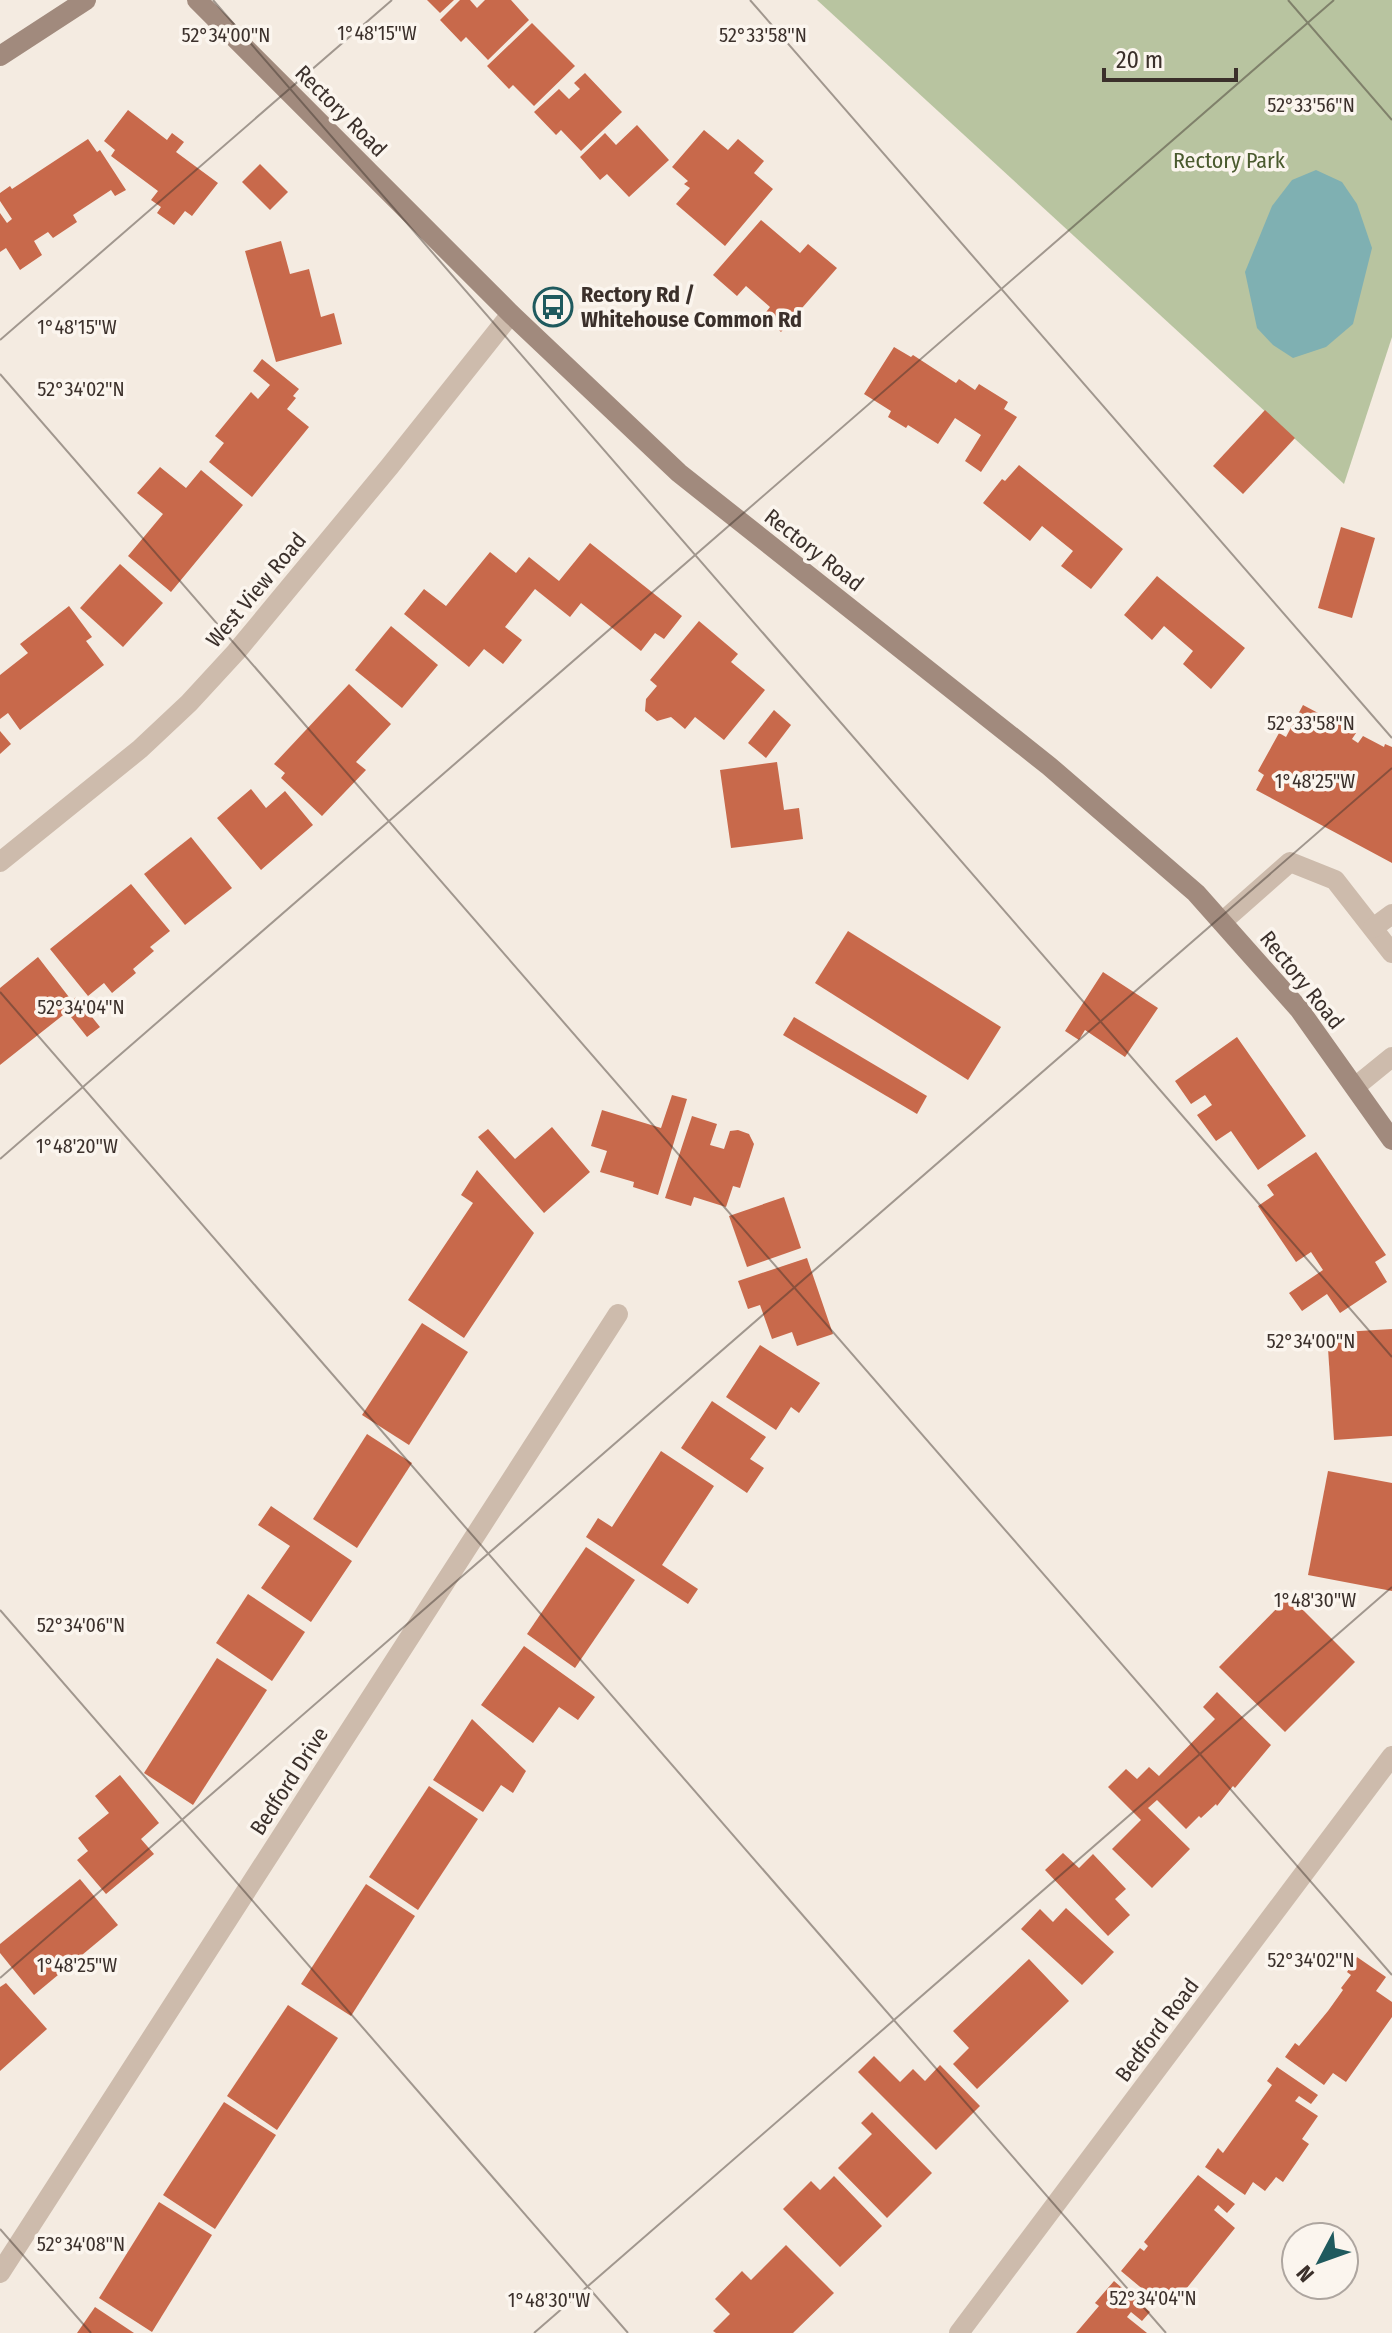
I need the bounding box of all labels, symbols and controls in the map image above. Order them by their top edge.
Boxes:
text: 1°48'15"W [337,21,417,45]
text: 52°34'00"N [182,23,270,47]
text: 52°33'58"N [719,23,807,47]
scale bar [1104,32,1236,82]
text: 20 m [1116,46,1163,74]
street label: Rectory Road [290,60,392,162]
text: 52°33'56"N [1267,93,1355,117]
park label: Rectory Park [1173,147,1286,174]
place label: Rectory Rd / Whitehouse Common Rd [581,281,802,333]
bus stop icon: Rectory Rd / Whitehouse Common Rd [532,286,574,328]
text: 1°48'15"W [37,315,117,339]
text: 52°34'02"N [37,377,125,401]
street label: Rectory Road [759,503,869,597]
street label: West View Road [200,527,312,653]
text: 52°33'58"N [1267,711,1355,735]
text: 1°48'25"W [1275,769,1355,793]
street label: Rectory Road [1254,925,1350,1035]
text: 52°34'04"N [37,995,125,1019]
text: 1°48'20"W [36,1134,118,1158]
text: 52°34'00"N [1267,1329,1355,1353]
text: 1°48'30"W [1274,1588,1356,1612]
text: 52°34'06"N [37,1613,125,1637]
street label: Bedford Drive [244,1722,334,1840]
text: 52°34'02"N [1267,1948,1355,1972]
text: 1°48'25"W [37,1953,117,1977]
street label: Bedford Road [1109,1973,1205,2087]
north arrow [1280,2221,1360,2301]
text: 52°34'08"N [37,2232,125,2256]
text: N [1291,2260,1320,2288]
text: 52°34'04"N [1109,2286,1197,2310]
text: 1°48'30"W [508,2288,590,2312]

